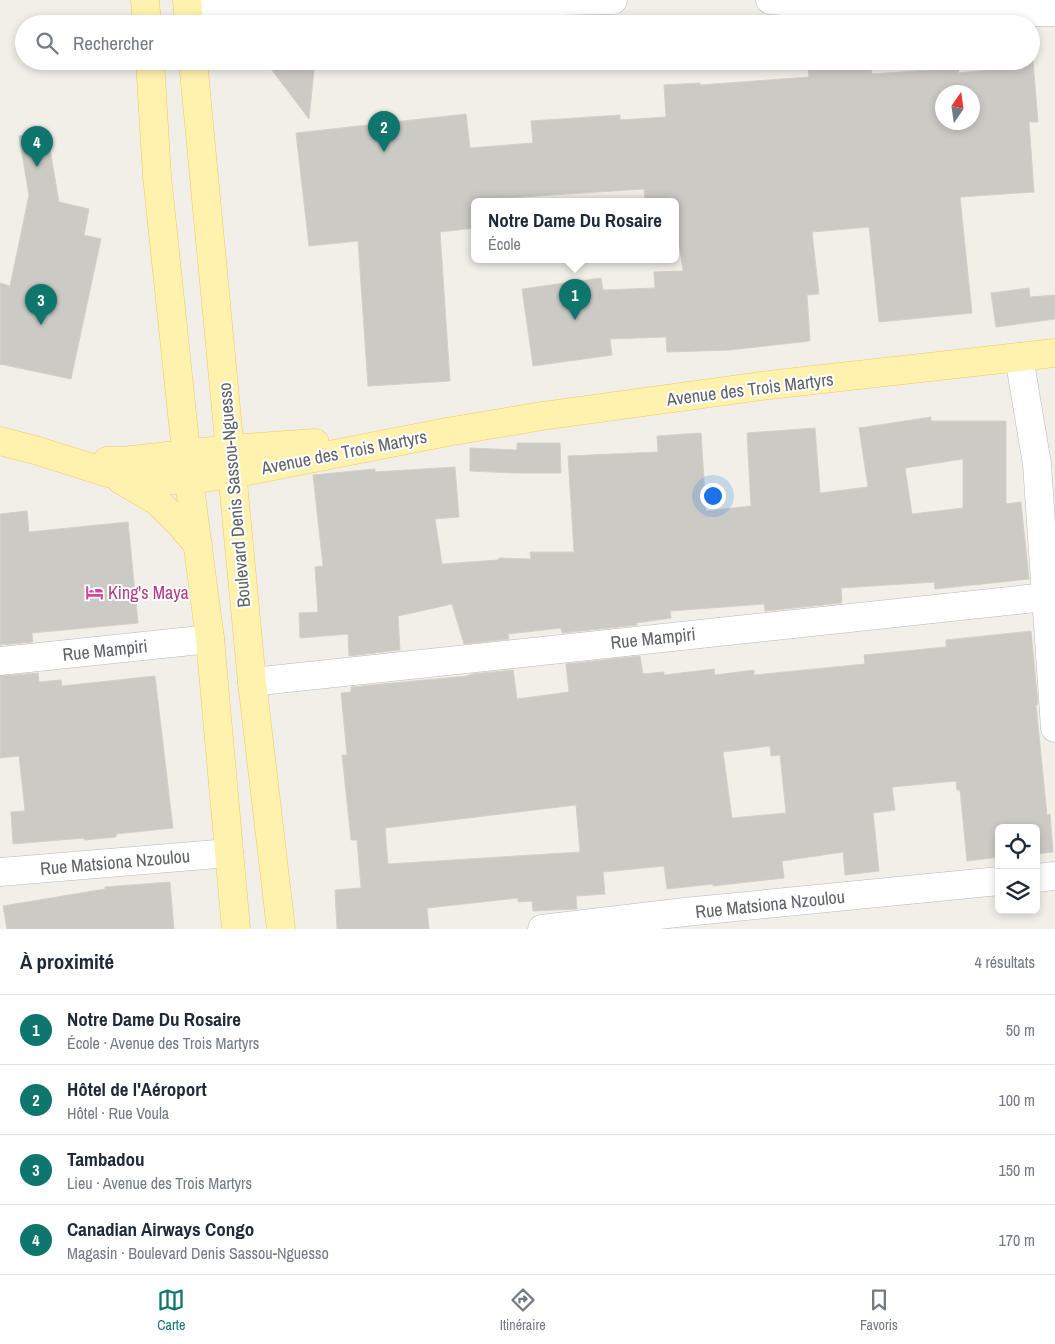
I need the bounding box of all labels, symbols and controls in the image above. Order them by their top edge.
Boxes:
search box [15,15,1040,70]
icon: search [33,29,61,57]
text: Rechercher [73,30,154,56]
north arrow [935,85,980,130]
pin: 2 [368,111,400,152]
pin: 4 [21,126,53,167]
popup [471,198,679,263]
text: Notre Dame Du Rosaire [488,207,662,233]
text: École [488,233,521,255]
pin: 1 [559,279,591,320]
pin: 3 [25,284,57,325]
street label: Avenue des Trois Martyrs [664,366,835,412]
street label: Boulevard Denis Sassou-Nguesso [212,382,256,608]
street label: Avenue des Trois Martyrs [258,424,429,480]
your location [700,483,726,509]
place label: King's Maya [108,580,189,605]
hotel icon: King's Maya [84,582,104,602]
street label: Rue Mampiri [609,621,697,655]
street label: Rue Mampiri [61,633,149,667]
map controls [995,824,1040,914]
button: locate [995,824,1040,869]
street label: Rue Matsiona Nzoulou [39,843,191,881]
button: layers [995,869,1040,914]
street label: Rue Matsiona Nzoulou [694,884,846,924]
text: À proximité [20,947,114,976]
text: 4 résultats [974,951,1035,973]
text: Notre Dame Du Rosaire [67,1006,241,1032]
text: 1 [32,1019,40,1041]
text: 50 m [1006,1019,1035,1041]
text: École · Avenue des Trois Martyrs [67,1032,259,1054]
text: Hôtel de l'Aéroport [67,1076,207,1102]
text: 2 [32,1089,40,1111]
text: 100 m [999,1089,1035,1111]
text: Hôtel · Rue Voula [67,1102,169,1124]
text: Tambadou [67,1146,145,1172]
text: 3 [32,1159,40,1181]
text: 150 m [999,1159,1035,1181]
text: Lieu · Avenue des Trois Martyrs [67,1172,252,1194]
text: Canadian Airways Congo [67,1216,254,1242]
text: 4 [32,1229,40,1251]
text: 170 m [999,1229,1035,1251]
text: Magasin · Boulevard Denis Sassou-Nguesso [67,1242,329,1264]
tab: Carte [157,1286,185,1334]
tab: Itinéraire [500,1286,546,1334]
tab: Favoris [860,1286,898,1334]

